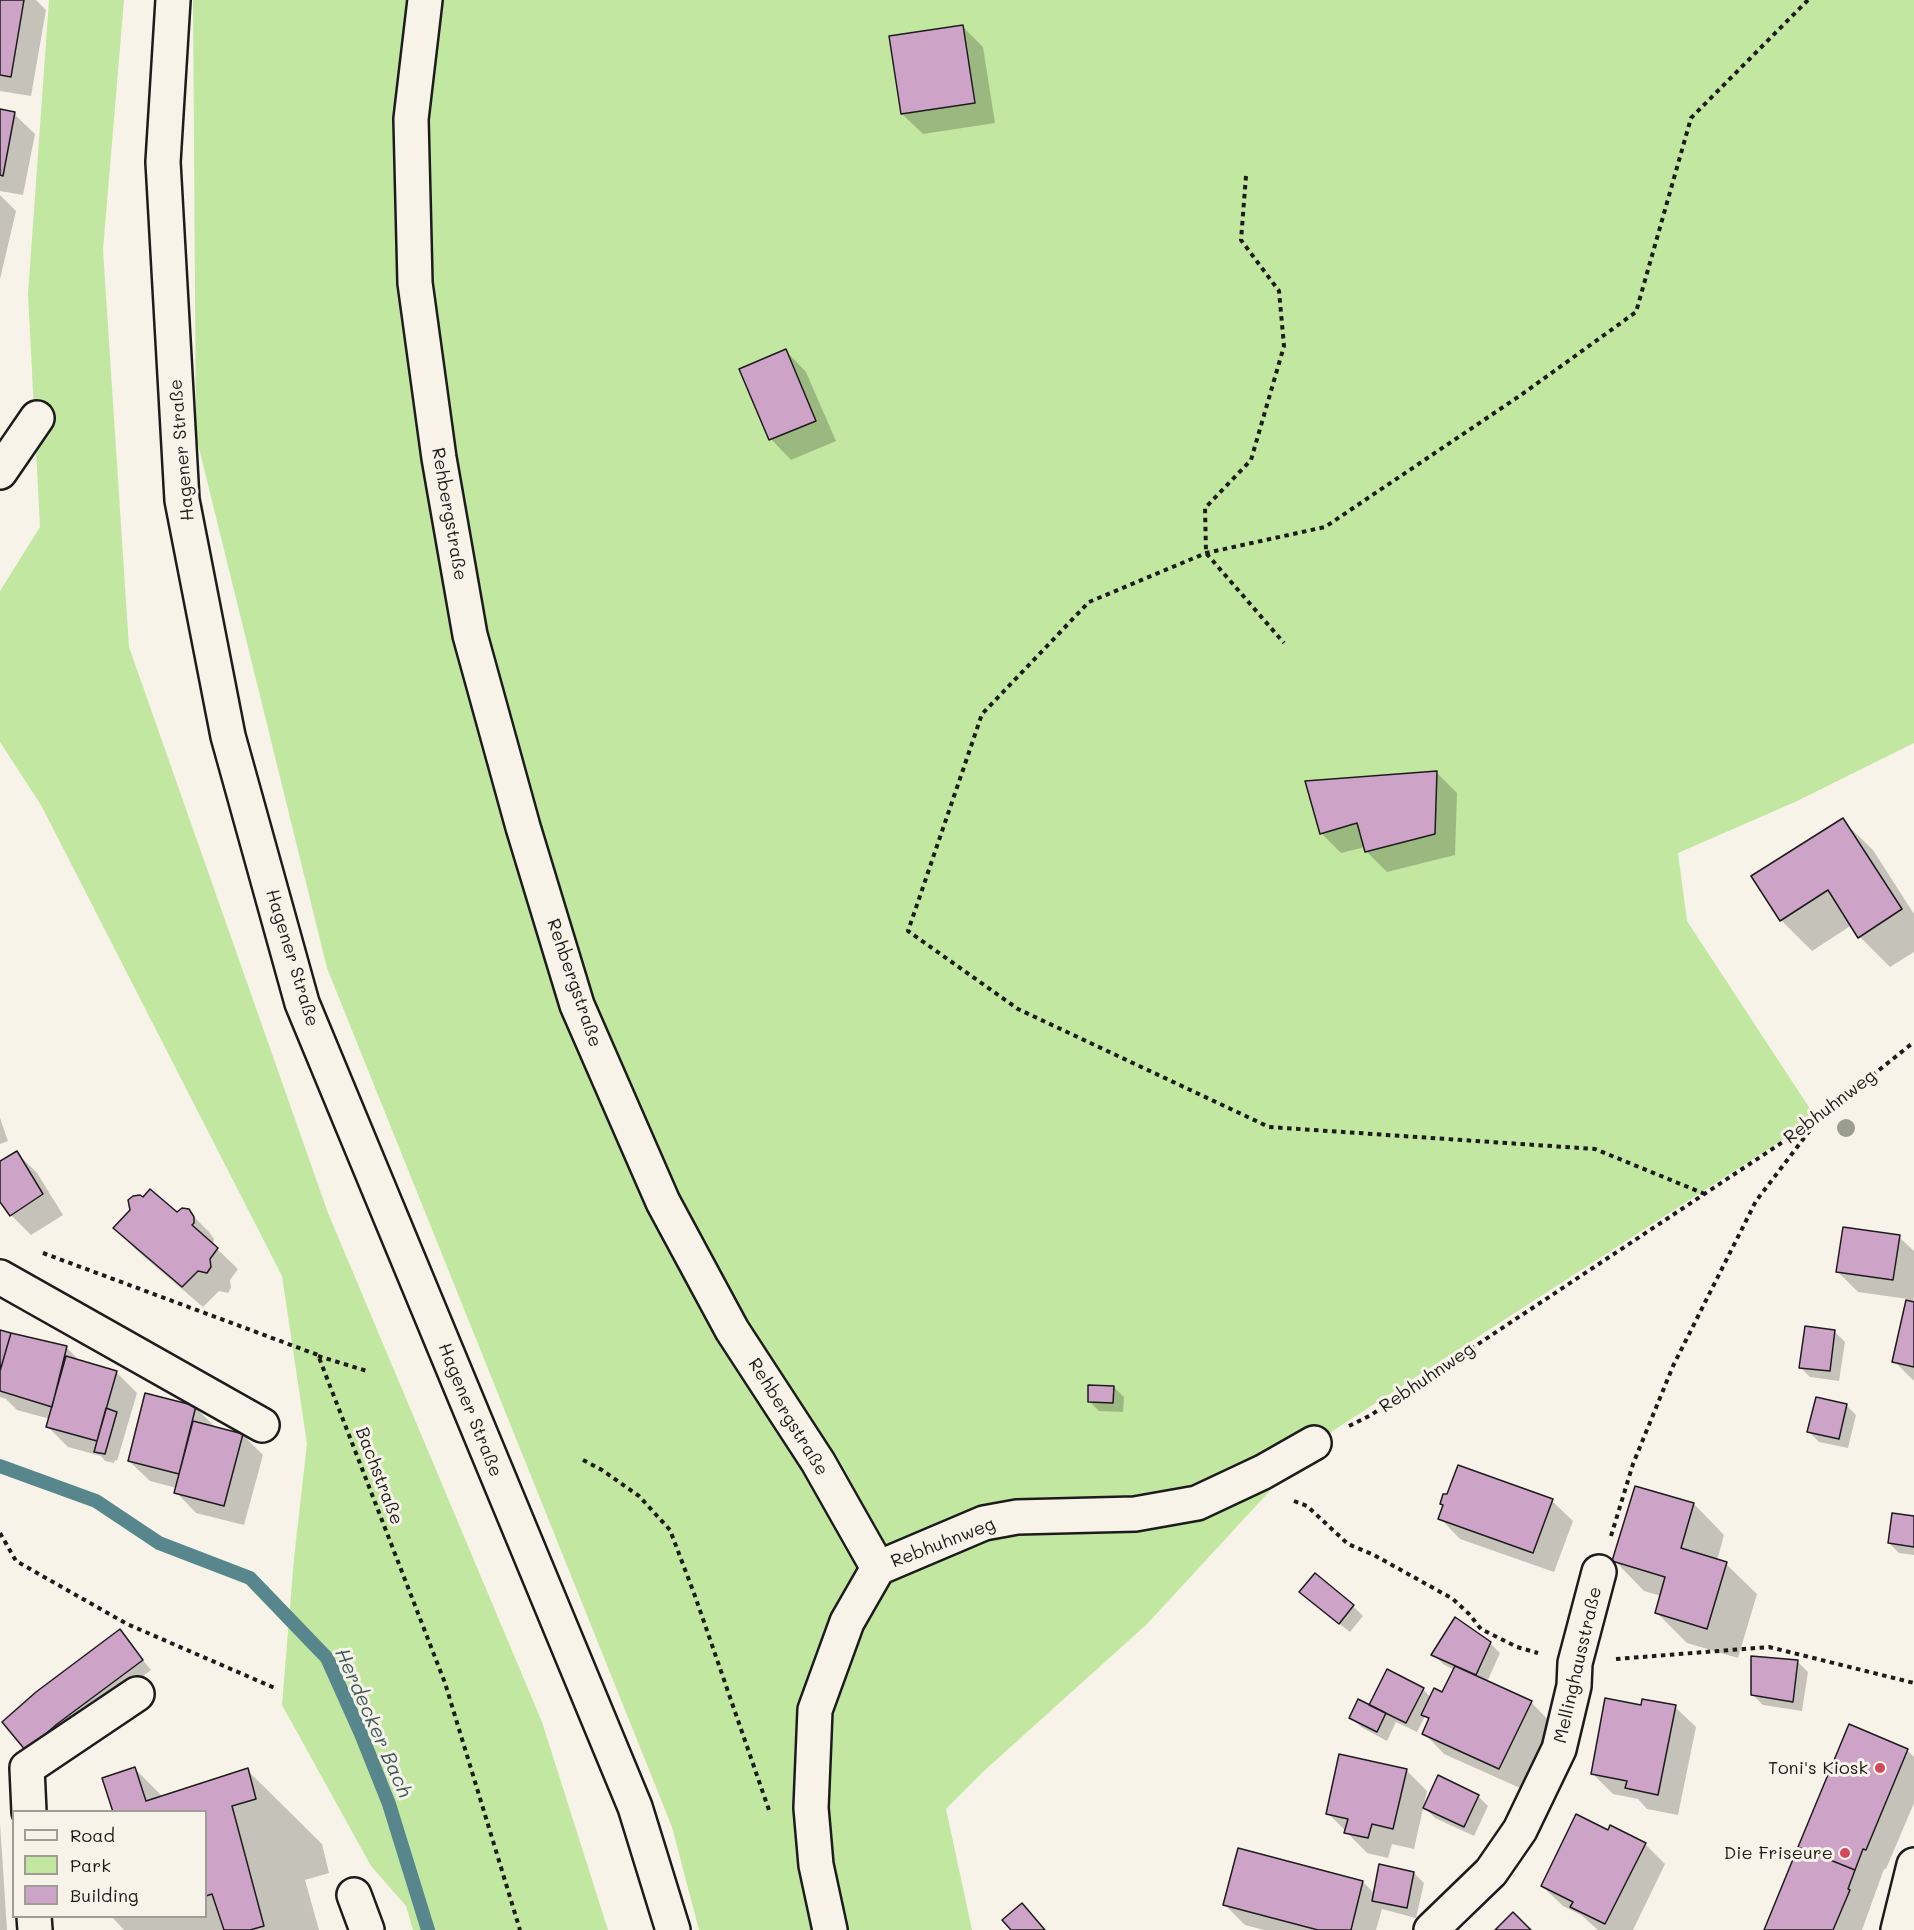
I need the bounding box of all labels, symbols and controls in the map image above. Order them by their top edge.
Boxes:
street label: Hagener Straße [165,378,199,522]
street label: Rehbergstraße [427,446,471,582]
street label: Hagener Straße [261,887,323,1029]
street label: Rehbergstraße [542,916,606,1050]
street label: Rebhuhnweg [1780,1065,1880,1149]
street label: Rebhuhnweg [1375,1338,1479,1418]
street label: Hagener Straße [433,1340,507,1480]
street label: Rehbergstraße [743,1354,833,1480]
street label: Bachstraße [351,1424,407,1528]
street label: Rebhuhnweg [888,1513,998,1573]
street label: Mellinghausstraße [1549,1585,1607,1745]
water label: Herdecker Bach [329,1645,417,1801]
place label: Toni's Kiosk [1768,1757,1868,1779]
marker: Toni's Kiosk [1873,1761,1887,1775]
legend [12,1810,207,1918]
text: Road [70,1823,115,1847]
place label: Die Friseure [1724,1842,1833,1864]
marker: Die Friseure [1838,1846,1852,1860]
text: Park [70,1853,111,1877]
text: Building [70,1883,138,1907]

